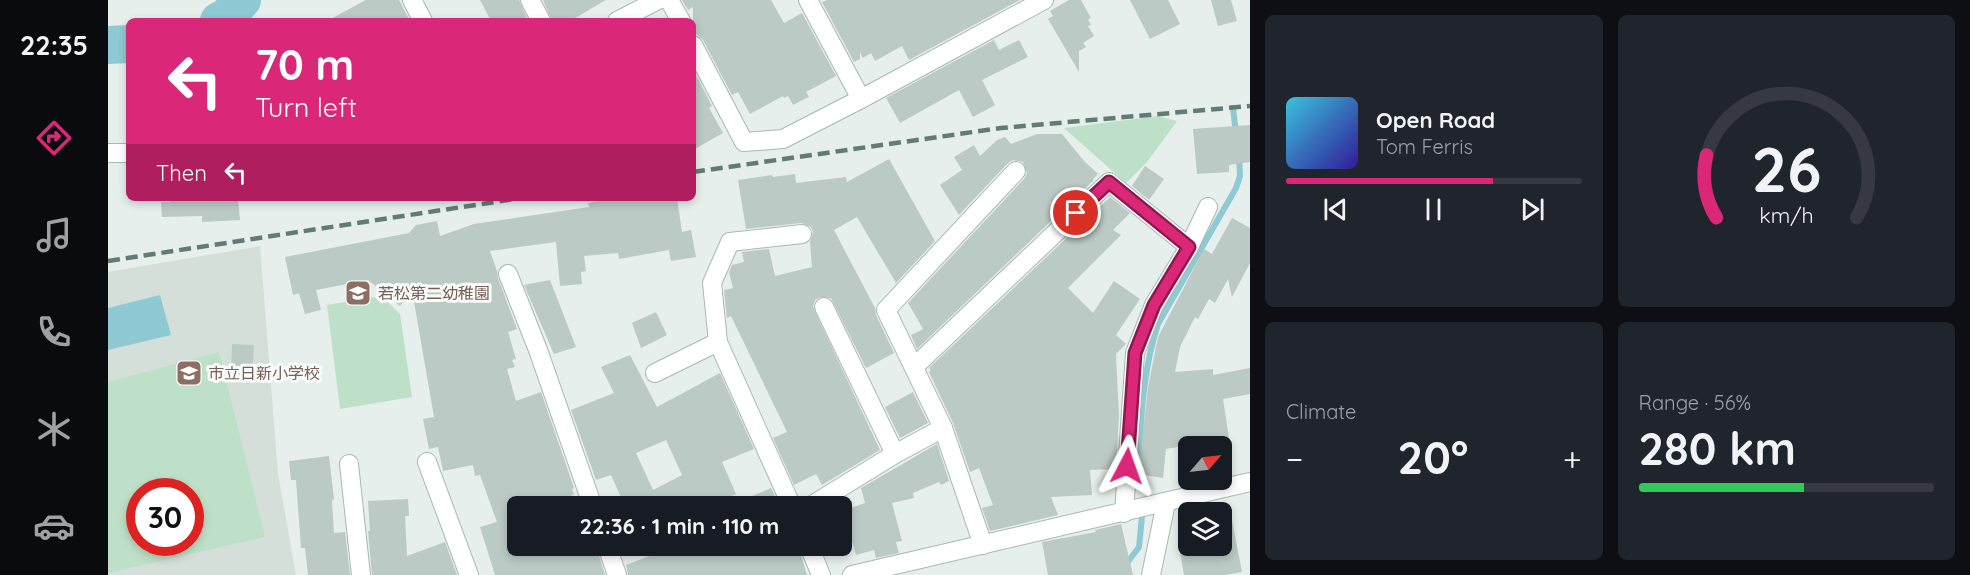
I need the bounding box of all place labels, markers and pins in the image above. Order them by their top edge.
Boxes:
pin [1050,187,1101,238]
school or university icon: 若松第二幼稚園 [343,278,373,308]
place label: 若松第二幼稚園 [378,283,490,303]
school or university icon: 市立日新小学校 [174,358,204,388]
place label: 市立日新小学校 [208,363,320,383]

